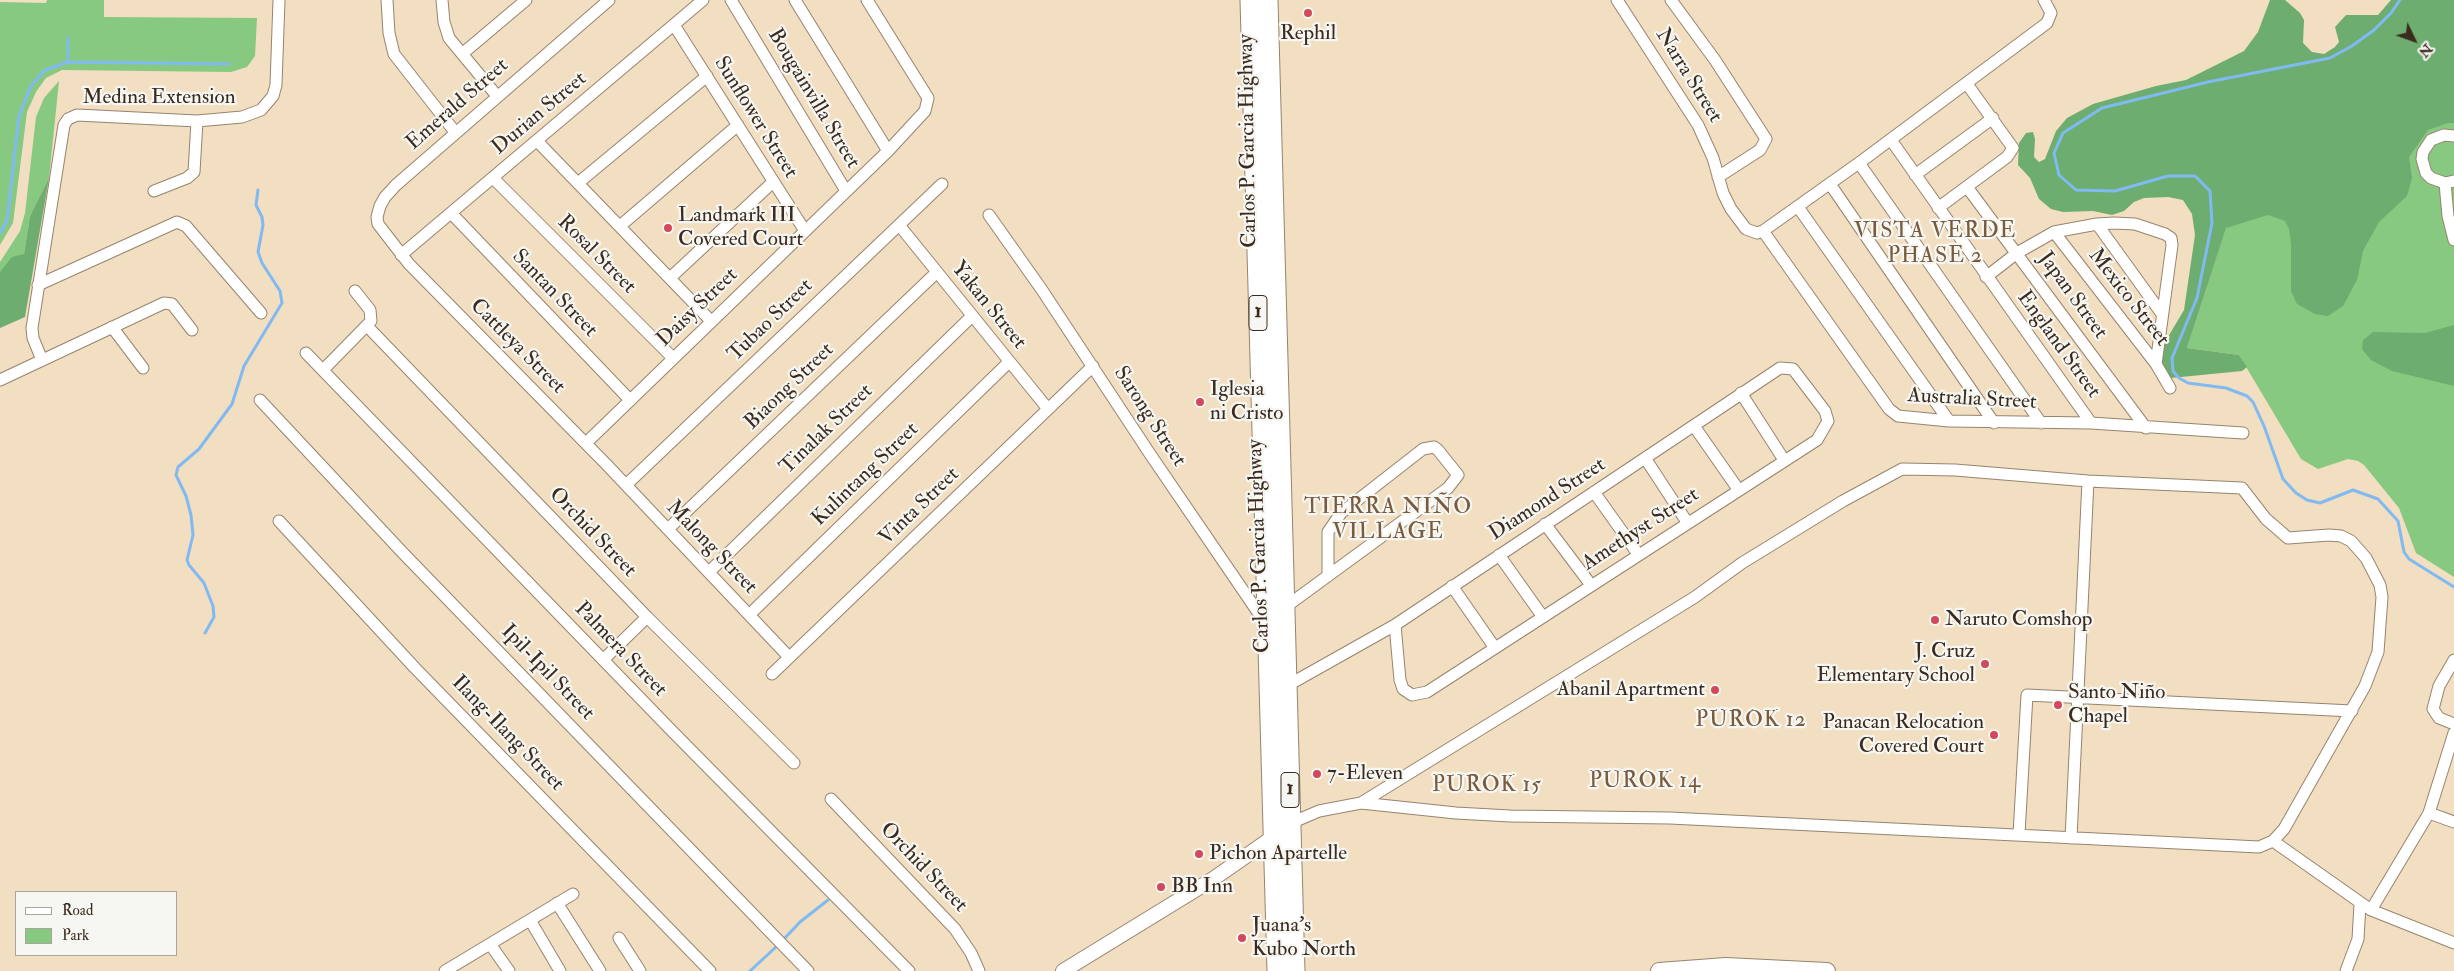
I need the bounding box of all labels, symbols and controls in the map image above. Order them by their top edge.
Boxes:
marker: Rephil [1302,7,1314,19]
north arrow [2389,15,2439,65]
place label: Rephil [1280,21,1336,47]
street label: Bougainvilla Street [761,24,865,174]
street label: Narra Street [1649,24,1727,128]
street label: Carlos P. Garcia Highway [1235,34,1263,248]
text: N [2415,40,2436,61]
street label: Sunflower Street [708,53,802,183]
street label: Emerald Street [402,54,514,156]
street label: Durian Street [488,67,592,161]
street label: Medina Extension [82,85,236,111]
place label: Landmark III Covered Court [678,203,803,253]
street label: Rosal Street [551,210,641,300]
district label: VISTA VERDE PHASE 2 [1852,219,2018,270]
marker: Landmark III Covered Court [662,222,674,234]
street label: Mexico Street [2082,244,2174,352]
street label: Santan Street [506,245,602,343]
street label: Japan Street [2032,247,2112,345]
street label: Yakan Street [945,257,1031,355]
street label: Daisy Street [652,263,744,353]
street label: Tubao Street [723,274,819,368]
street label: England Street [2011,286,2105,404]
street label: Cattleya Street [464,294,570,400]
road number: 1 [1249,296,1267,330]
street label: Biaong Street [740,338,840,436]
street label: Sarong Street [1107,362,1191,472]
place label: Iglesia ni Cristo [1210,377,1283,427]
street label: Tinalak Street [775,379,879,481]
street label: Australia Street [1907,384,2037,416]
marker: Iglesia ni Cristo [1194,396,1206,408]
street label: Kulintang Street [807,418,925,532]
street label: Carlos P. Garcia Highway [1244,439,1276,653]
street label: Diamond Street [1485,453,1611,547]
street label: Vinta Street [875,463,965,551]
street label: Orchid Street [543,483,641,583]
street label: Amethyst Street [1578,483,1704,577]
district label: TIERRA NIÑO VILLAGE [1303,495,1473,546]
street label: Malong Street [660,496,762,600]
street label: Palmera Street [568,597,672,703]
place label: Naruto Comshop [1945,607,2092,633]
marker: Naruto Comshop [1929,614,1941,626]
street label: Ipil-Ipil Street [495,620,599,726]
place label: J. Cruz Elementary School [1817,639,1975,689]
marker: J. Cruz Elementary School [1979,658,1991,670]
street label: Ilang-Ilang Street [445,671,569,797]
place label: Abanil Apartment [1557,677,1705,703]
place label: Santo Niño Chapel [2068,680,2165,730]
marker: Abanil Apartment [1709,684,1721,696]
marker: Santo Niño Chapel [2052,699,2064,711]
district label: PUROK 12 [1694,708,1808,734]
place label: Panacan Relocation Covered Court [1822,710,1984,760]
marker: Panacan Relocation Covered Court [1988,729,2000,741]
place label: 7-Eleven [1327,761,1403,787]
marker: 7-Eleven [1311,768,1323,780]
district label: PUROK 14 [1588,769,1702,795]
road number: 1 [1281,772,1299,808]
district label: PUROK 15 [1431,773,1543,799]
street label: Orchid Street [874,818,972,918]
place label: Pichon Apartelle [1209,841,1347,867]
marker: Pichon Apartelle [1193,848,1205,860]
place label: BB Inn [1171,874,1233,900]
marker: BB Inn [1155,881,1167,893]
legend [15,891,178,956]
text: Road [62,901,93,920]
place label: Juana's Kubo North [1252,913,1356,963]
text: Park [62,926,89,945]
marker: Juana's Kubo North [1236,932,1248,944]

